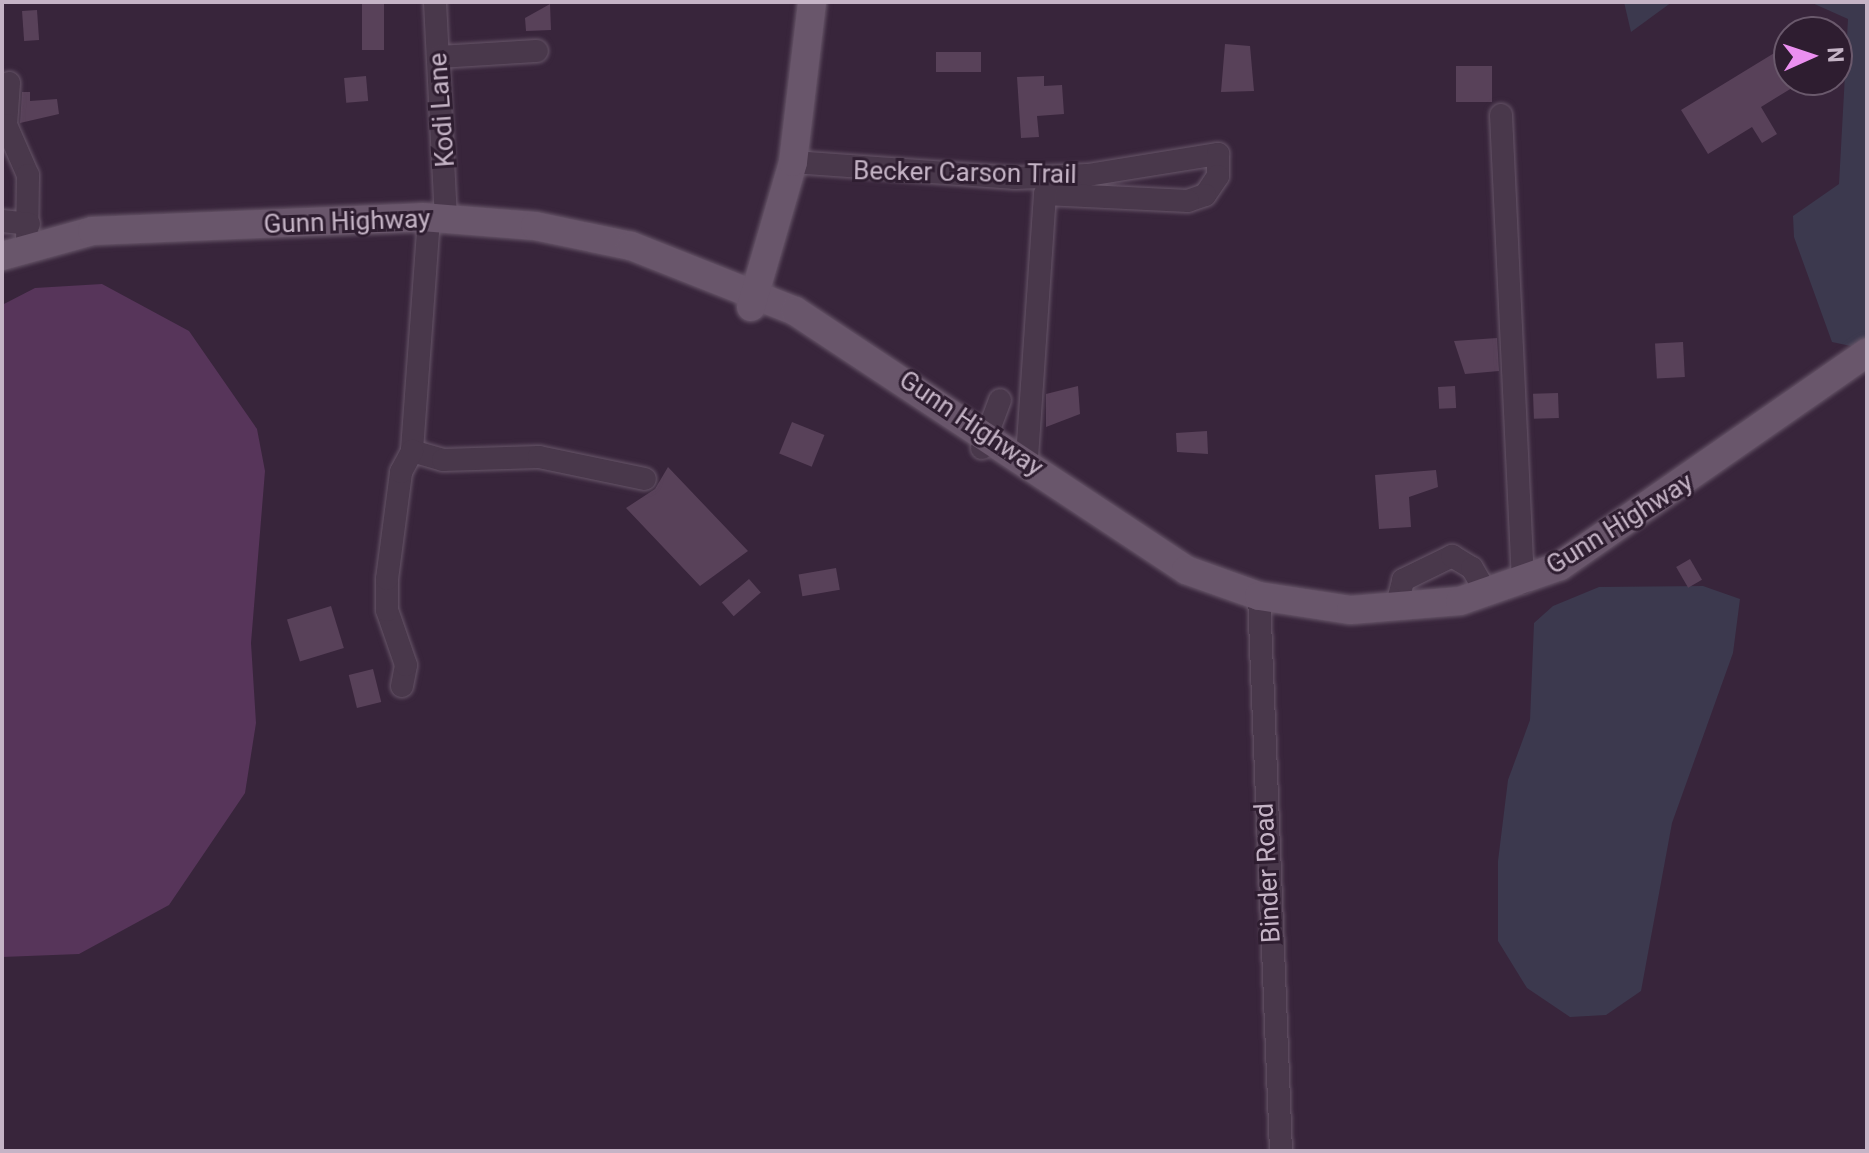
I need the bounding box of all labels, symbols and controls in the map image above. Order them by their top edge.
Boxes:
north arrow [1773,16,1853,96]
text: N [1823,46,1848,63]
street label: Kodi Lane [422,52,462,168]
street label: Becker Carson Trail [853,155,1077,191]
street label: Gunn Highway [263,203,431,241]
street label: Gunn Highway [893,364,1049,484]
street label: Gunn Highway [1541,467,1699,581]
street label: Binder Road [1249,802,1287,944]

